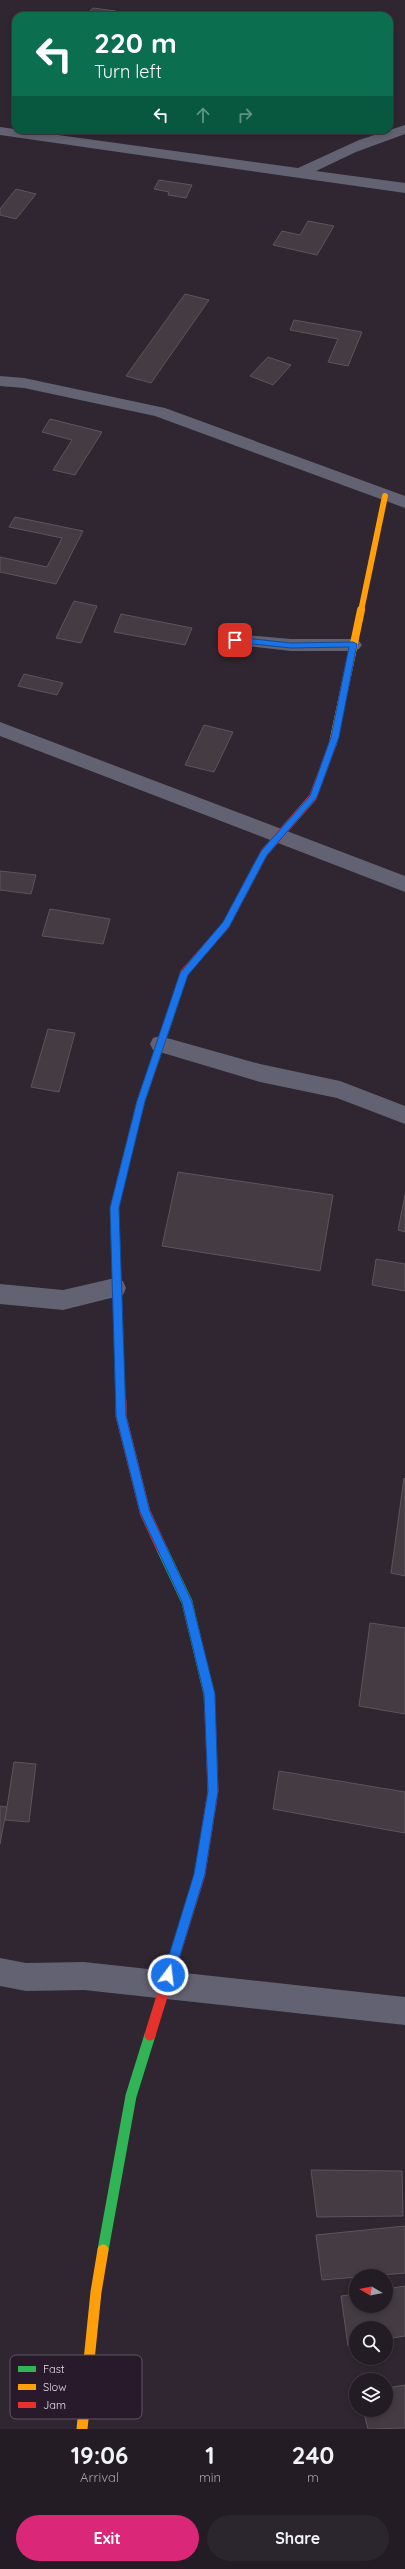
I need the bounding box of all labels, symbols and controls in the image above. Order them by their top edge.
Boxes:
text: 220 m [94,25,177,60]
icon: left [28,28,80,80]
text: Turn left [94,60,162,83]
icon: left [150,104,172,126]
icon: ahead [192,104,214,126]
icon: right [234,104,256,126]
pin [218,623,252,657]
icon: arrive [224,629,246,651]
position arrow [147,1954,189,1996]
north arrow [349,2269,393,2313]
map controls [349,2269,393,2417]
button: search [349,2321,393,2365]
legend [10,2355,142,2419]
text: Fast [43,2362,65,2376]
button: layers [349,2373,393,2417]
text: Slow [43,2380,67,2394]
text: Jam [43,2398,66,2412]
text: 19:06 [71,2440,128,2470]
text: 1 [205,2440,215,2470]
text: 240 [292,2440,334,2470]
text: Arrival [80,2469,119,2485]
text: min [199,2469,221,2485]
text: m [307,2469,319,2485]
button: Exit [16,2515,199,2561]
button: Share [207,2515,389,2561]

